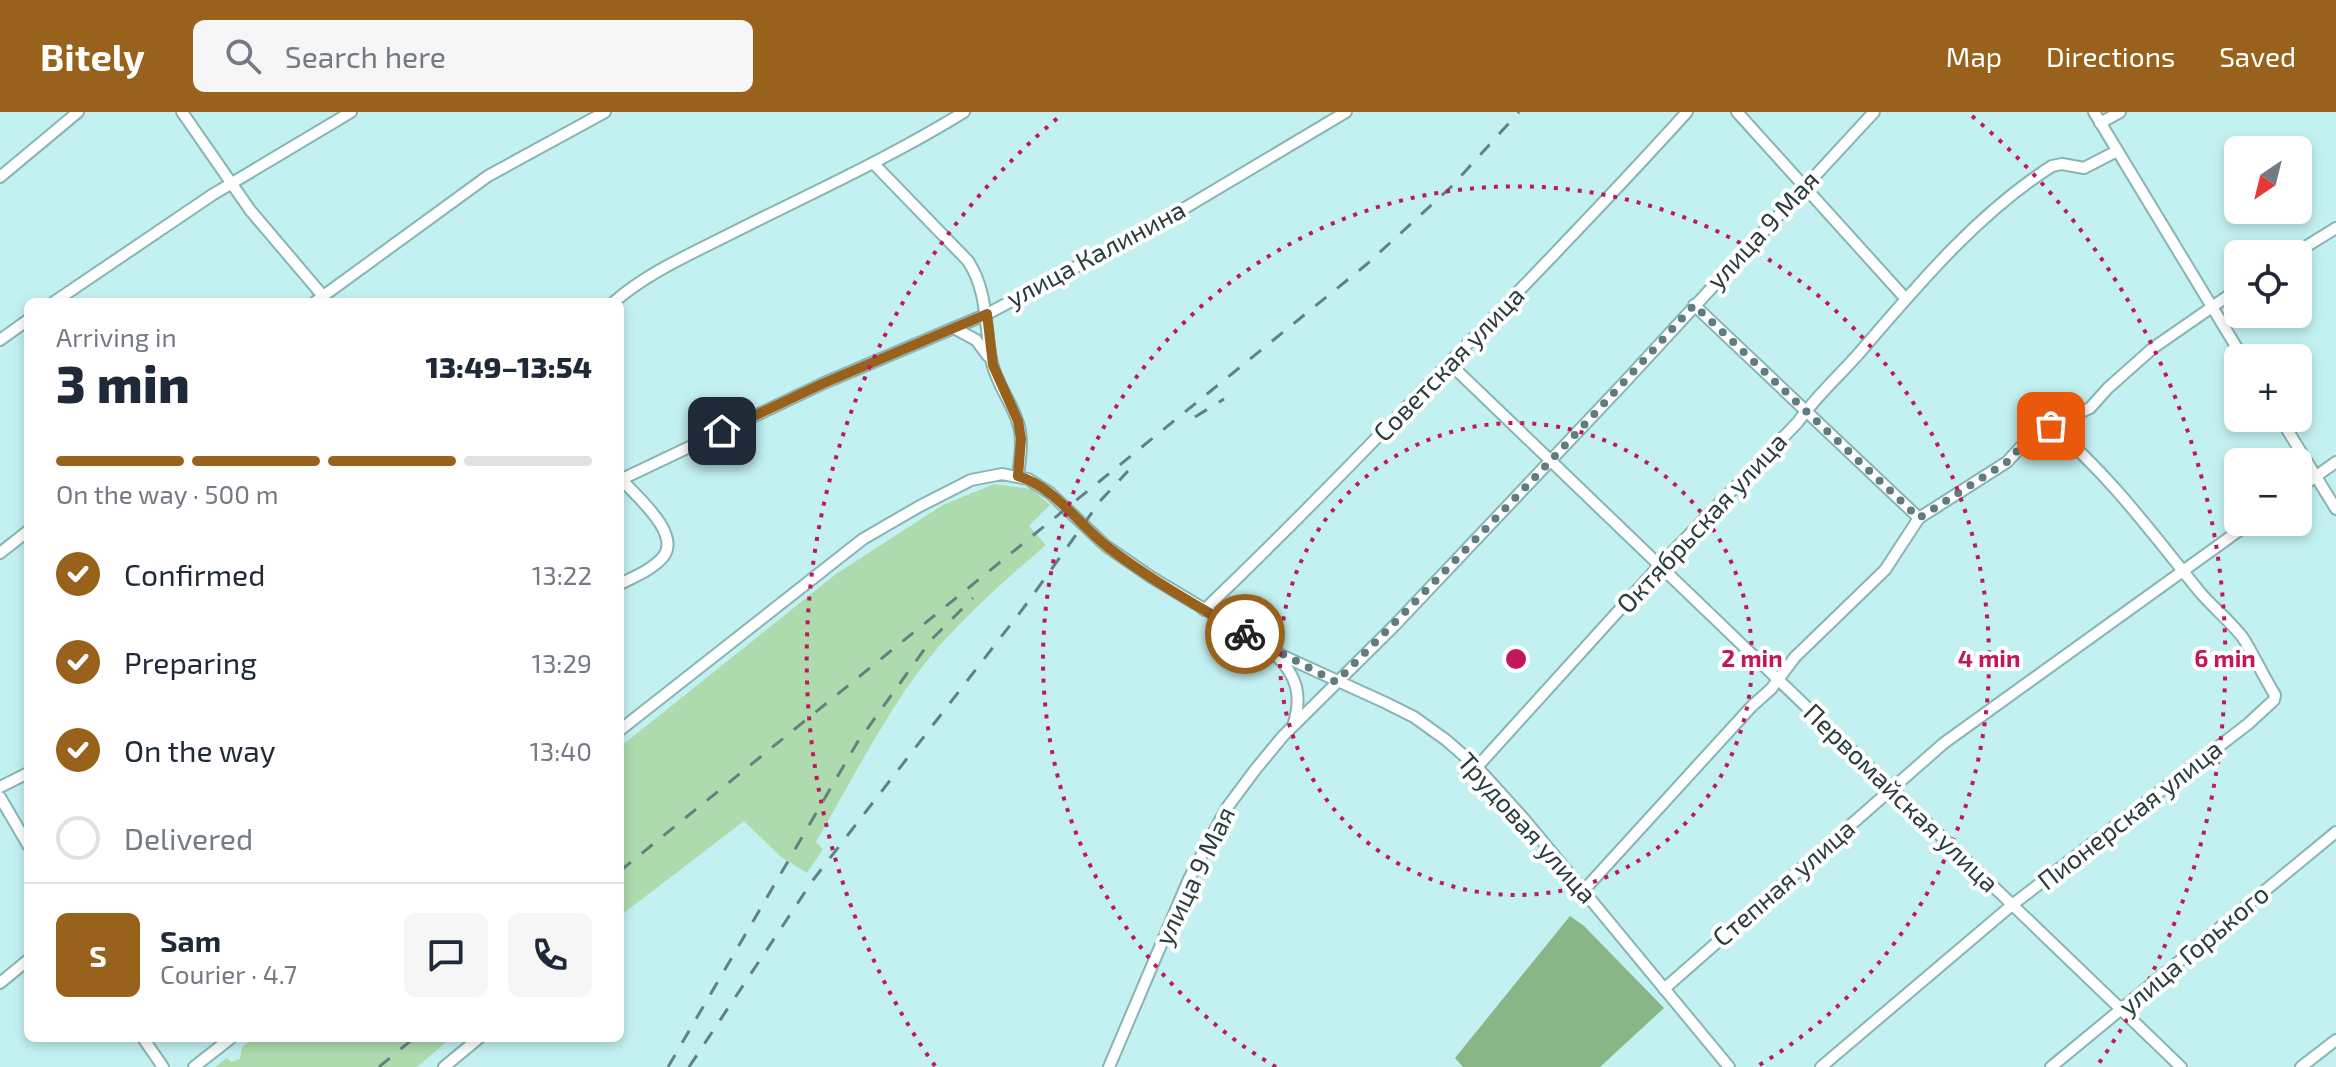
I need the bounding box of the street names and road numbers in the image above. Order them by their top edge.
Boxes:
street label: улица 9 Мая [1699,163,1825,295]
street label: улица Калинина [1001,192,1191,314]
street label: Советская улица [1366,279,1530,448]
street label: Октябрьская улица [1609,425,1793,619]
street label: Первомайская улица [1798,696,2006,899]
street label: Пионерская улица [2031,732,2228,896]
street label: Трудовая улица [1452,745,1604,909]
street label: улица 9 Мая [1147,801,1241,950]
street label: Степная улица [1706,812,1861,953]
street label: улица Горького [2112,877,2275,1021]

